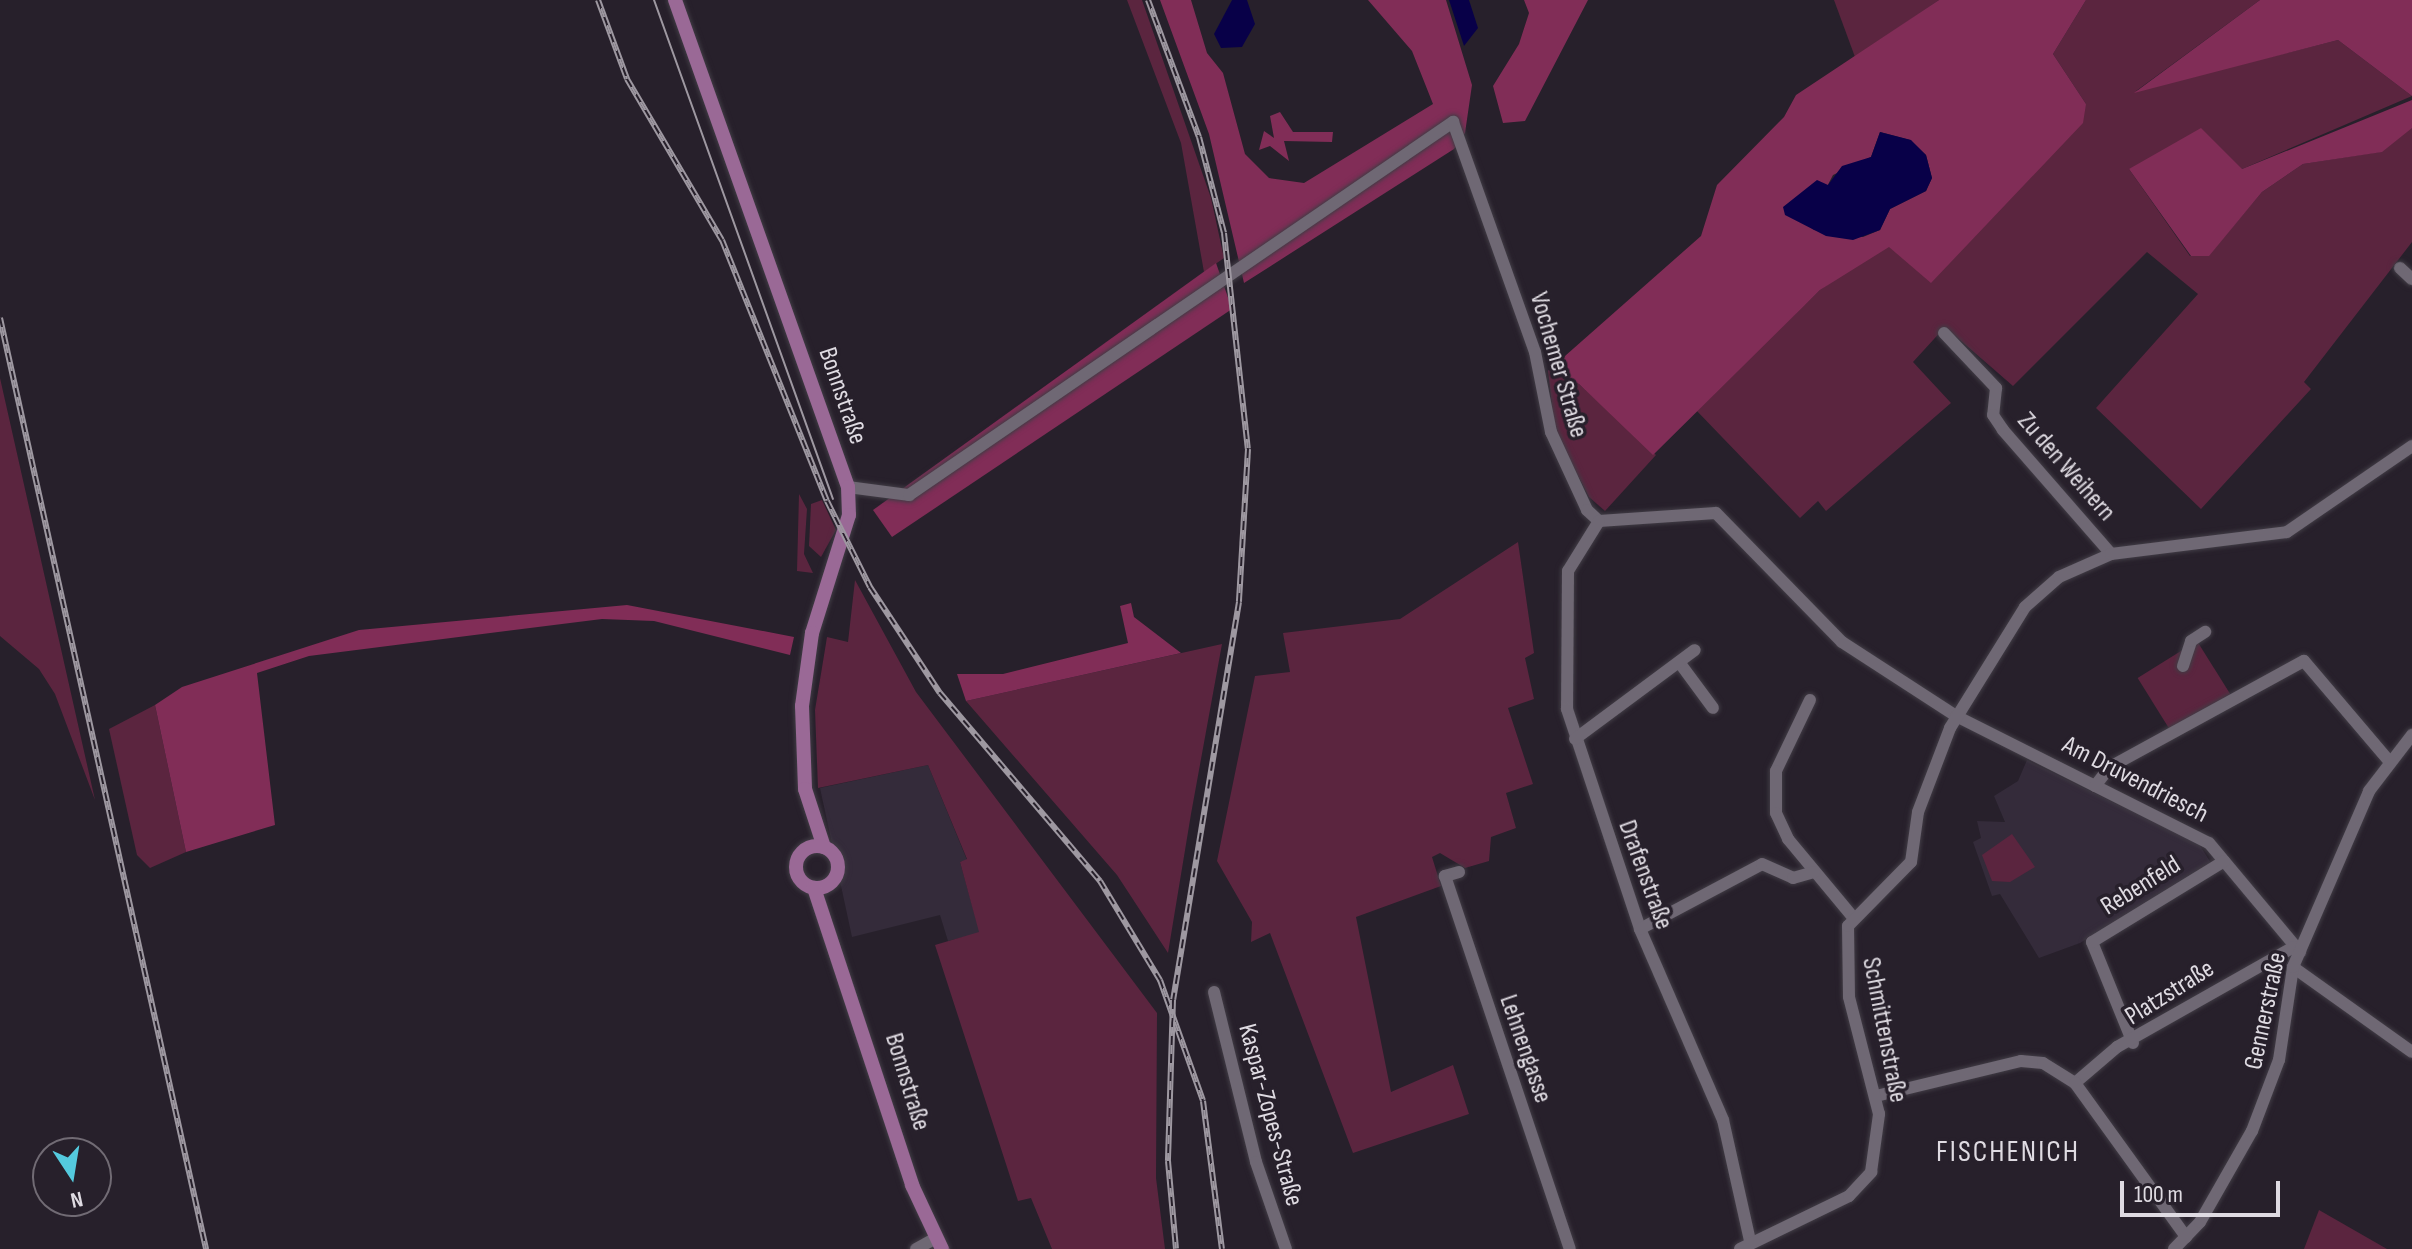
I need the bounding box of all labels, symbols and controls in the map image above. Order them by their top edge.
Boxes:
street label: Vochemer Straße [1522,289,1594,441]
street label: Bonnstraße [811,343,873,449]
street label: Zu den Weihern [2010,406,2122,528]
street label: Am Druvendriesch [2057,730,2213,830]
street label: Drafenstraße [1611,816,1679,934]
street label: Rebenfeld [2096,850,2186,922]
street label: Gennerstraße [2238,950,2294,1072]
street label: Platzstraße [2120,954,2220,1032]
street label: Schmittenstraße [1855,955,1913,1105]
street label: Lehnengasse [1492,991,1558,1107]
street label: Kaspar-Zopes-Straße [1231,1021,1309,1209]
street label: Bonnstraße [877,1029,937,1135]
district label: FISCHENICH [1936,1134,2080,1170]
north arrow [32,1137,112,1217]
scale bar [2124,1165,2284,1215]
text: 100 m [2134,1180,2183,1209]
text: N [68,1185,85,1213]

